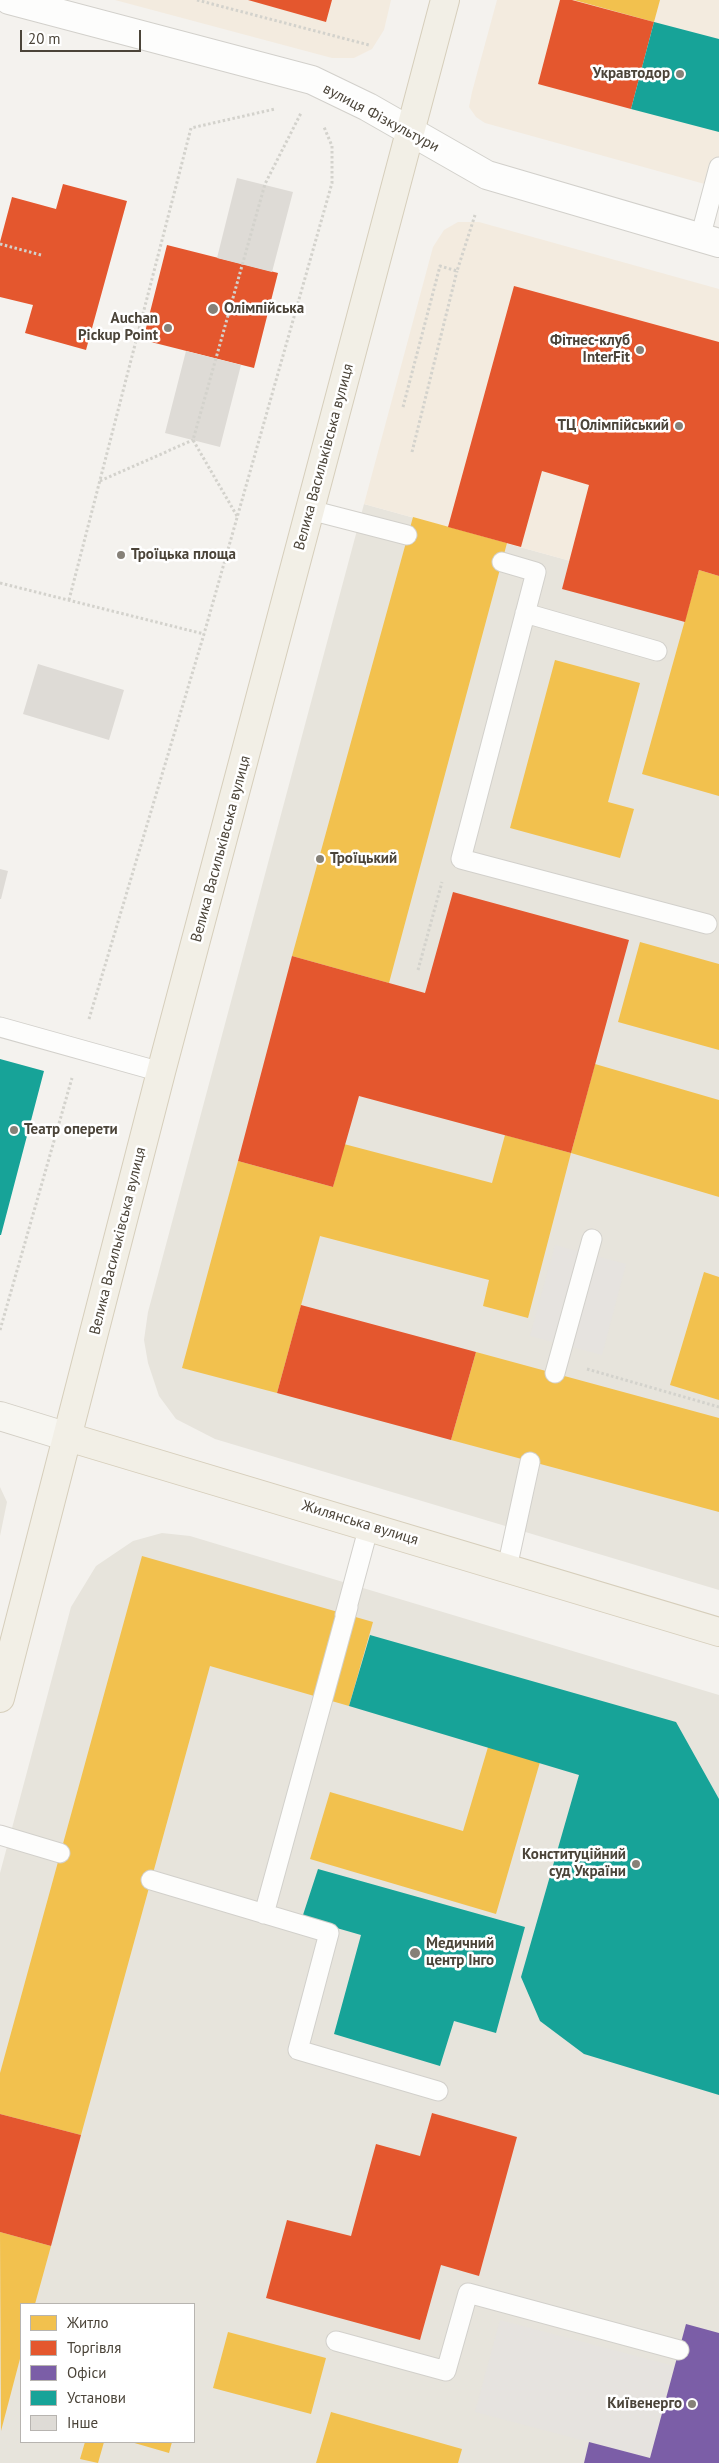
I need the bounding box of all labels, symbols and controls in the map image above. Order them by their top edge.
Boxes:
scale bar [22,20,144,52]
text: 20 m [28,29,61,48]
place label: Укравтодор [593,65,670,83]
marker: Укравтодор [674,68,686,80]
street label: вулиця Фізкультури [320,80,442,156]
place label: Олімпійська [224,300,304,318]
marker: Олімпійська [206,302,220,316]
place label: Auchan Pickup Point [78,310,158,345]
marker: Auchan Pickup Point [162,322,174,334]
place label: Фітнес-клуб InterFit [550,332,630,367]
marker: Фітнес-клуб InterFit [634,344,646,356]
street label: Велика Васильківська вулиця [290,362,358,552]
place label: ТЦ Олімпійський [557,417,669,435]
marker: ТЦ Олімпійський [673,420,685,432]
place label: Троїцька площа [131,546,236,564]
marker: Троїцька площа [115,549,127,561]
street label: Велика Васильківська вулиця [187,754,255,944]
place label: Троїцький [330,850,397,868]
marker: Троїцький [314,853,326,865]
place label: Театр оперети [24,1121,118,1139]
marker: Театр оперети [8,1124,20,1136]
street label: Велика Васильківська вулиця [86,1145,150,1337]
street label: Жилянська вулиця [300,1497,420,1549]
place label: Конституційний суд України [522,1846,626,1881]
marker: Конституційний суд України [630,1858,642,1870]
place label: Медичний центр Інго [426,1935,494,1970]
marker: Медичний центр Інго [408,1946,422,1960]
legend [20,2303,195,2443]
text: Житло [67,2313,109,2332]
text: Торгівля [67,2338,121,2357]
text: Офіси [67,2363,106,2382]
text: Установи [67,2388,126,2407]
place label: Київенерго [607,2395,682,2413]
marker: Київенерго [686,2398,698,2410]
text: Інше [67,2413,98,2432]

